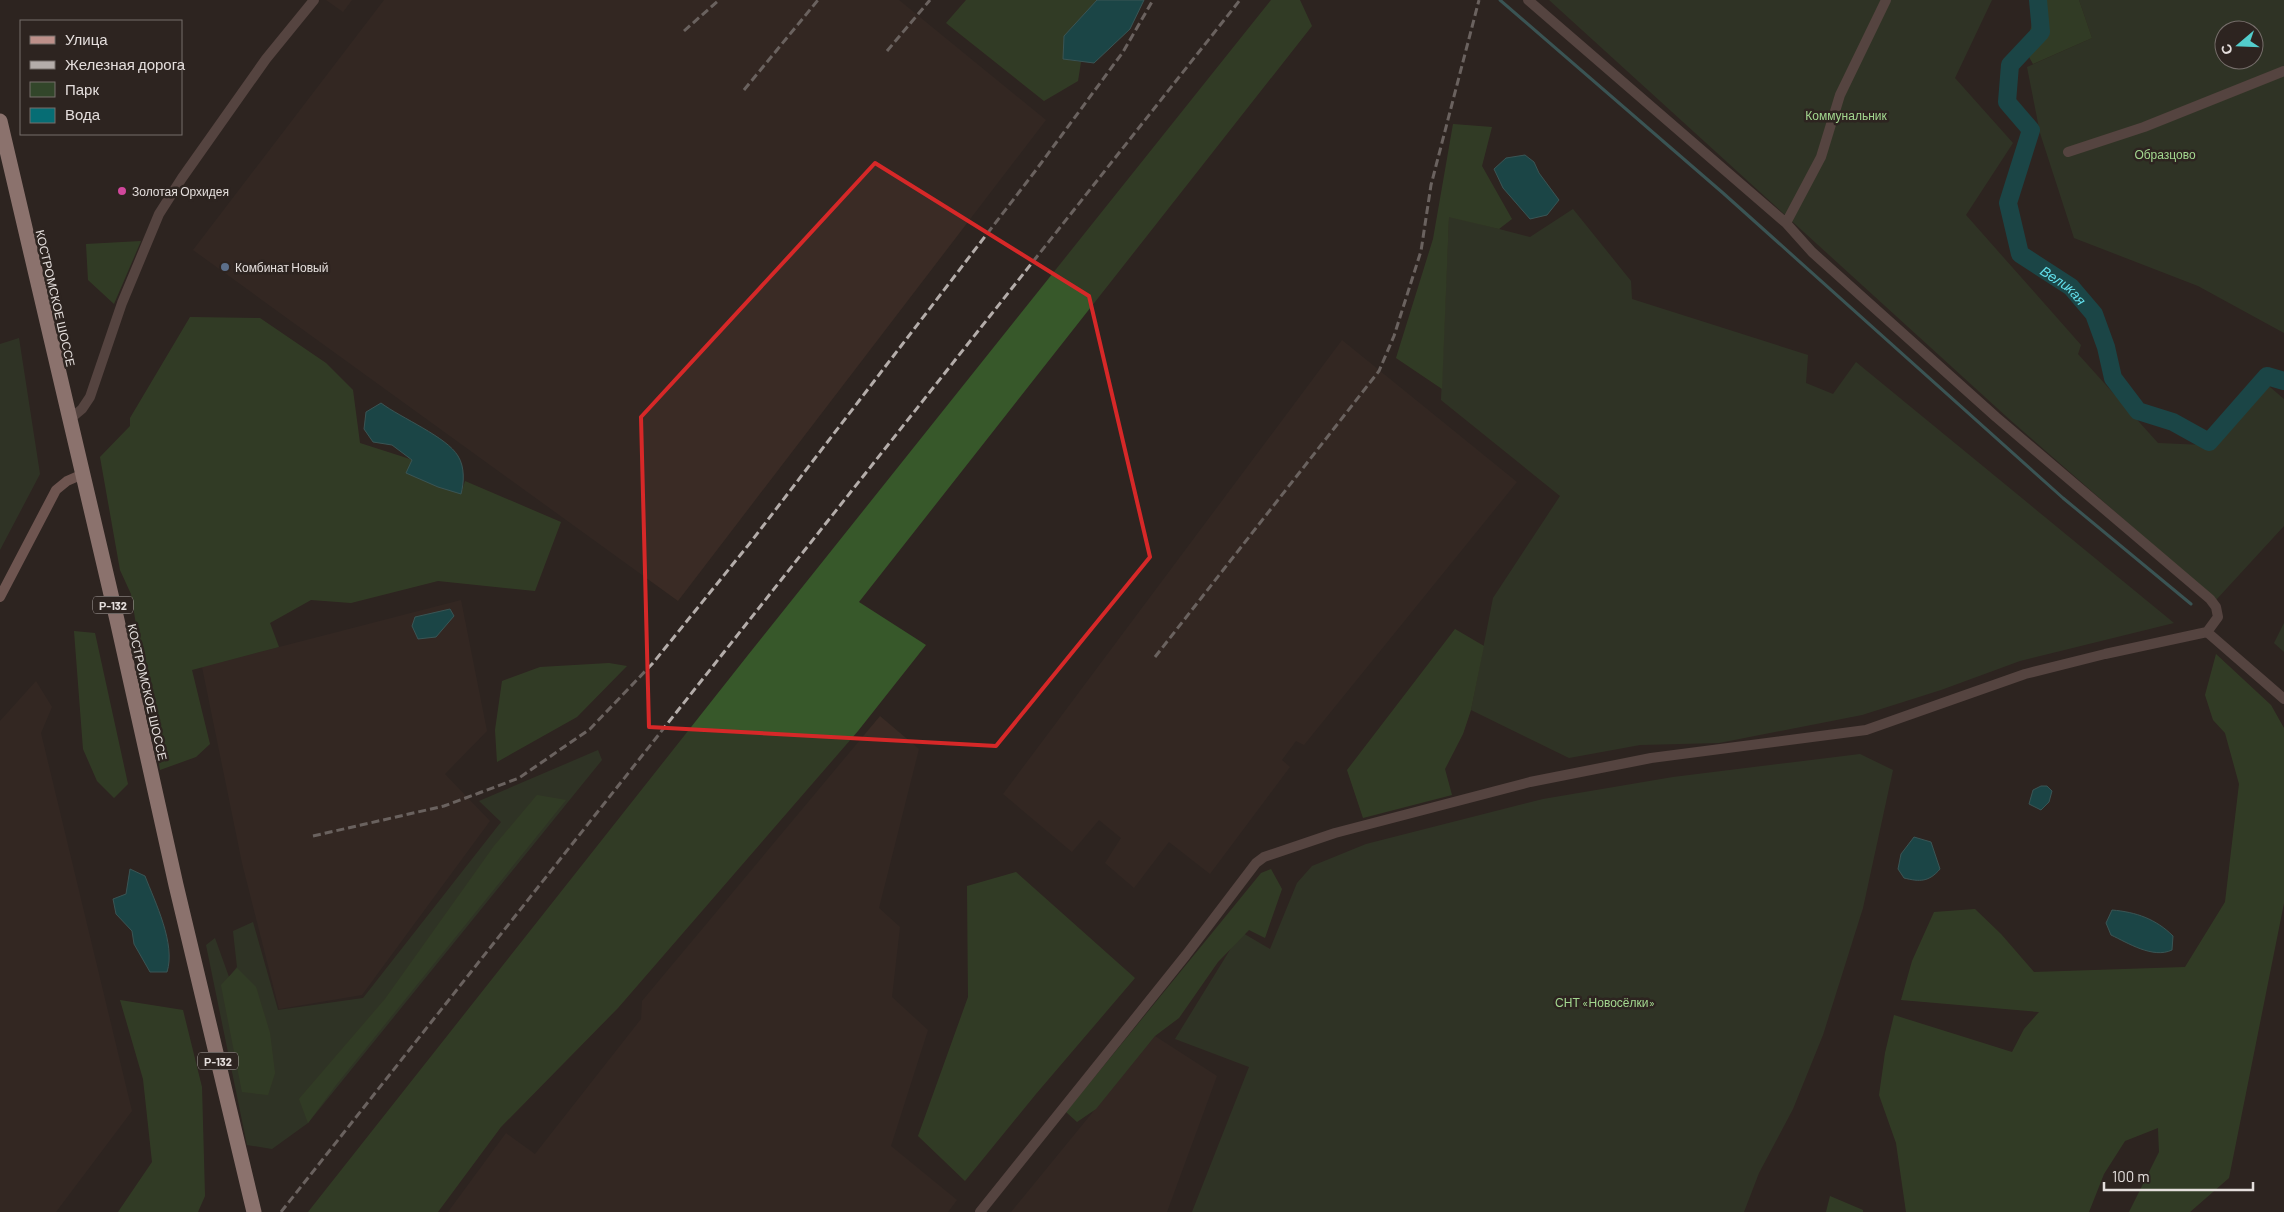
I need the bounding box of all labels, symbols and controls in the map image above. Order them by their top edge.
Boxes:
legend [20,20,182,135]
north arrow [2214,20,2264,70]
text: Улица [65,30,108,48]
text: С [2217,42,2236,57]
text: Железная дорога [65,55,186,73]
text: Парк [65,80,99,98]
text: Вода [65,105,101,123]
park label: Коммунальник [1805,108,1887,123]
park label: Образцово [2134,147,2196,162]
place label: Золотая Орхидея [132,184,229,199]
marker: Золотая Орхидея [116,185,128,197]
street label: КОСТРОМСКОЕ ШОССЕ [33,228,79,368]
place label: Комбинат Новый [235,260,328,274]
marker: Комбинат Новый [219,261,231,273]
water label: Великая [2038,261,2091,308]
road number: Р-132 [93,596,133,614]
street label: КОСТРОМСКОЕ ШОССЕ [125,622,171,762]
park label: СНТ «Новосёлки» [1555,995,1655,1009]
road number: Р-132 [198,1052,238,1070]
scale bar [2104,1160,2253,1192]
text: 100 m [2112,1167,2150,1185]

